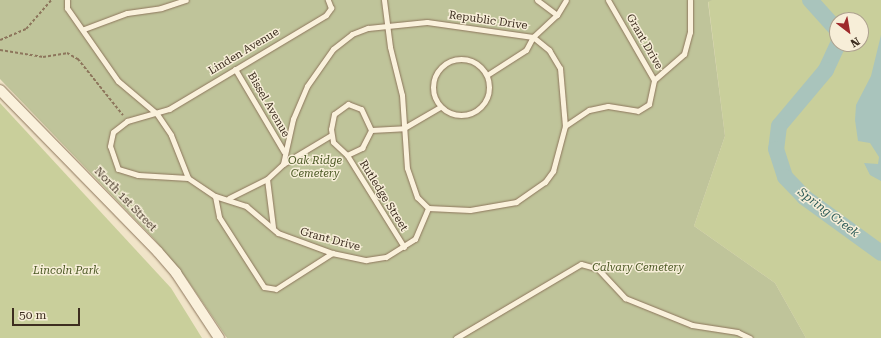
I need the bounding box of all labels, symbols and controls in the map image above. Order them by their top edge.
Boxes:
street label: Republic Drive [448,9,528,33]
street label: Grant Drive [623,12,665,72]
north arrow [829,12,869,52]
street label: Linden Avenue [206,26,282,78]
text: N [848,34,862,50]
street label: Bissel Avenue [244,70,292,140]
park label: Oak Ridge Cemetery [288,155,342,181]
street label: Rutledge Street [356,158,410,234]
street label: North 1st Street [91,165,159,235]
water label: Spring Creek [795,185,861,241]
street label: Grant Drive [298,226,362,254]
park label: Calvary Cemetery [592,261,684,275]
park label: Lincoln Park [33,264,99,278]
scale bar [14,300,82,326]
text: 50 m [19,308,46,322]

